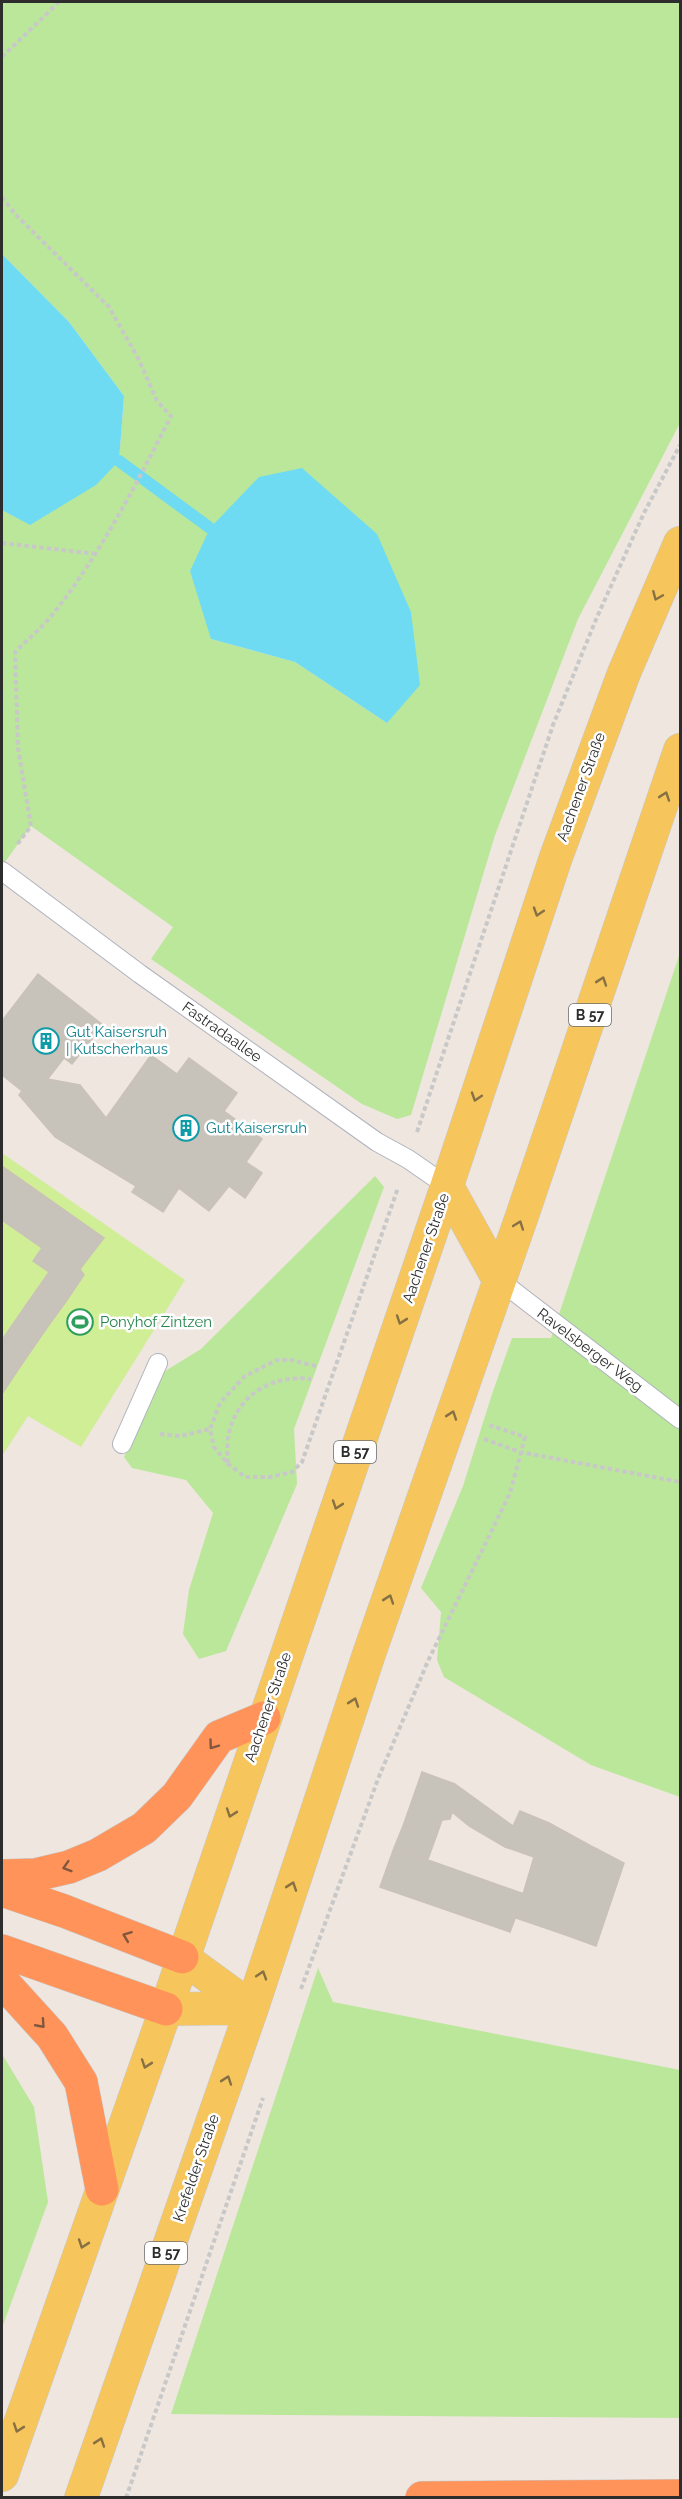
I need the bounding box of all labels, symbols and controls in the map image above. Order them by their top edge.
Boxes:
one-way arrow [652,590,664,601]
street label: Aachener Straße [553,730,609,844]
one-way arrow [657,791,670,802]
one-way arrow [532,906,545,917]
one-way arrow [595,976,608,987]
street label: Fastradaallee [179,998,265,1066]
road number: B 57 [569,1004,611,1026]
place label: Gut Kaisersruh | Kutscherhaus [66,1023,168,1058]
building icon: Gut Kaisersruh | Kutscherhaus [31,1026,61,1056]
one-way arrow [471,1091,483,1102]
building icon: Gut Kaisersruh [171,1113,201,1143]
place label: Gut Kaisersruh [206,1119,307,1137]
street label: Aachener Straße [399,1191,453,1305]
one-way arrow [512,1220,524,1231]
street label: Ravelsberger Weg [534,1304,646,1396]
sports icon: Ponyhof Zintzen [65,1307,95,1337]
place label: Ponyhof Zintzen [100,1313,212,1331]
one-way arrow [395,1314,408,1325]
one-way arrow [445,1410,458,1420]
road number: B 57 [334,1441,376,1463]
one-way arrow [332,1499,345,1510]
one-way arrow [381,1594,394,1605]
street label: Aachener Straße [241,1650,295,1764]
one-way arrow [346,1697,359,1707]
one-way arrow [209,1739,220,1750]
one-way arrow [226,1807,239,1818]
one-way arrow [62,1860,73,1872]
one-way arrow [284,1881,297,1892]
one-way arrow [122,1930,133,1943]
one-way arrow [255,1970,268,1981]
one-way arrow [34,2018,45,2028]
one-way arrow [141,2058,154,2069]
one-way arrow [219,2075,232,2086]
street label: Krefelder Straße [169,2112,223,2224]
one-way arrow [77,2238,90,2249]
road number: B 57 [145,2242,187,2264]
one-way arrow [13,2422,26,2433]
one-way arrow [92,2437,105,2448]

